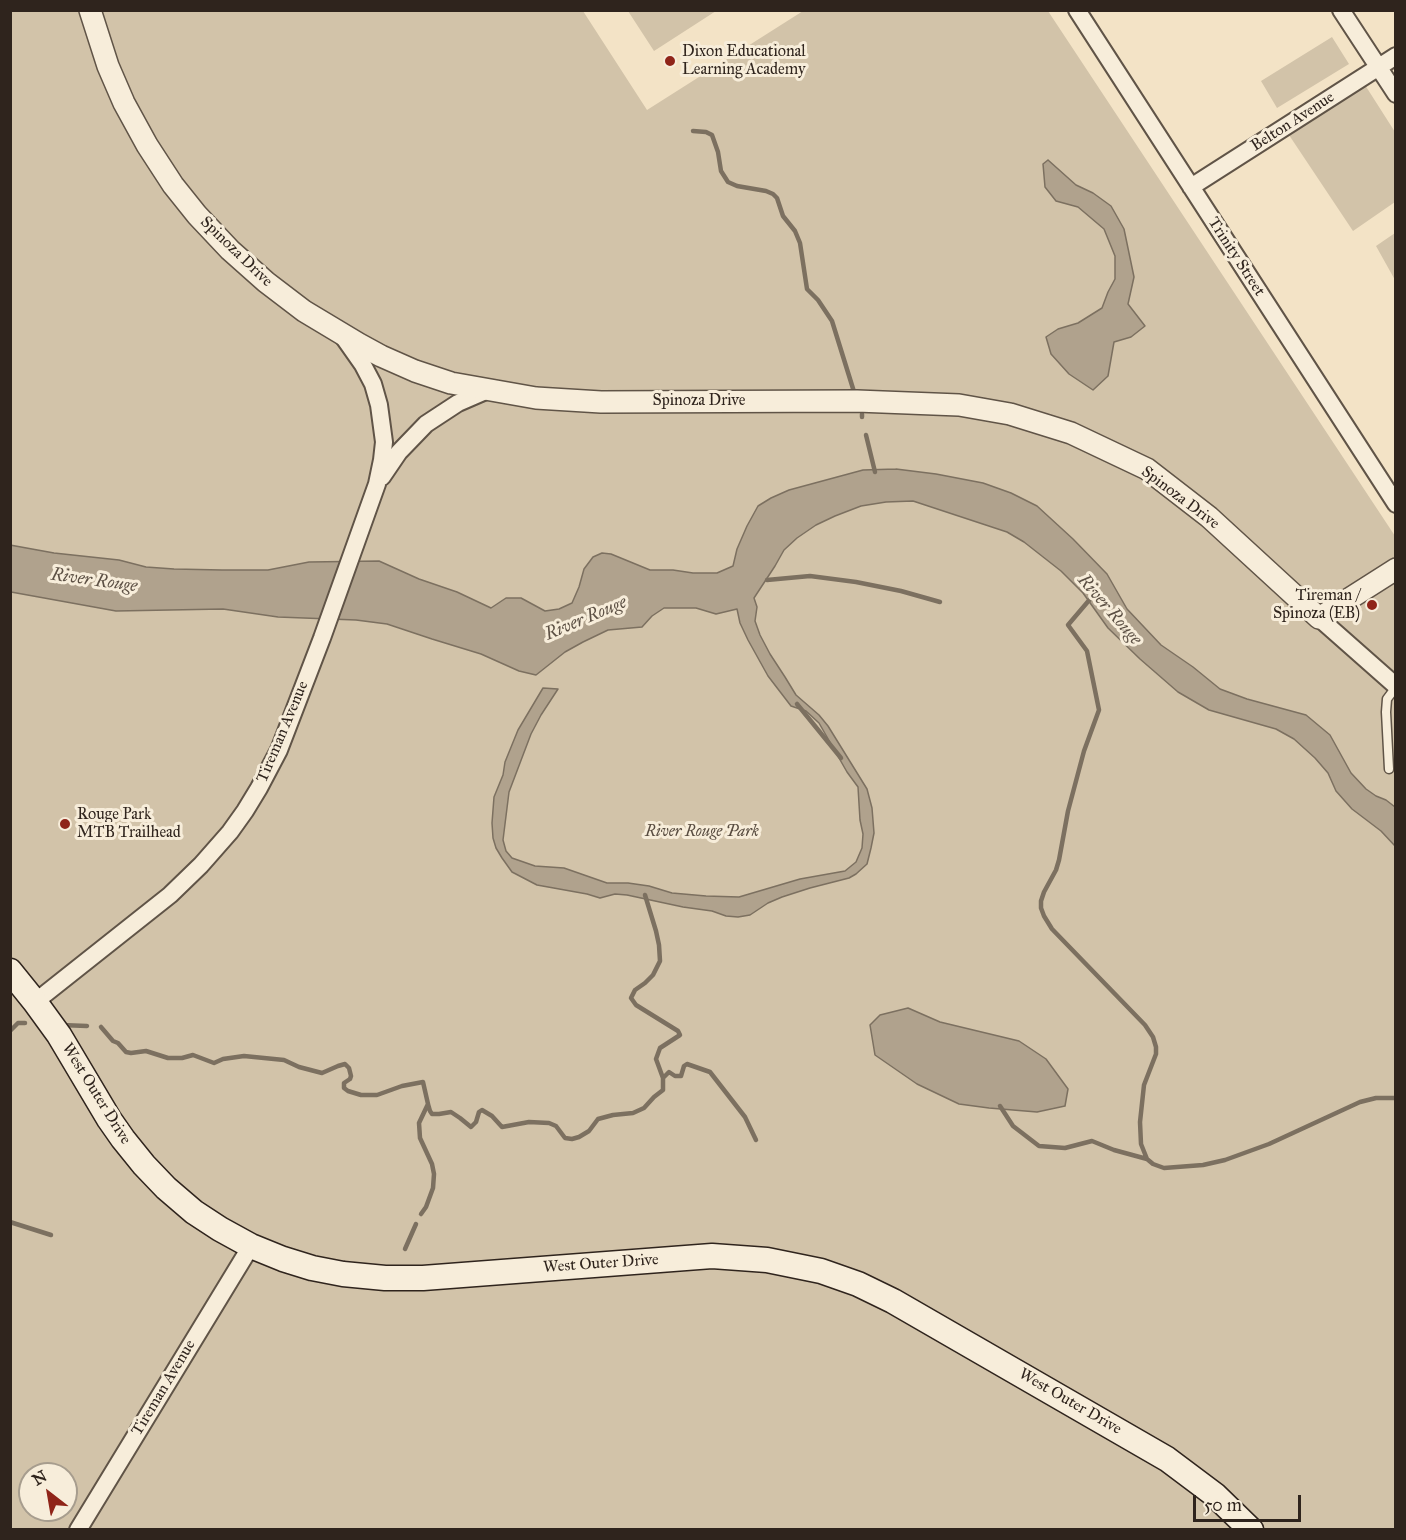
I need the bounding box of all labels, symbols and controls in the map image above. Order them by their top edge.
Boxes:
place label: Dixon Educational Learning Academy [682,42,806,80]
marker: Dixon Educational Learning Academy [663,54,677,68]
street label: Belton Avenue [1248,88,1338,156]
street label: Spinoza Drive [196,213,276,291]
street label: Trinity Street [1203,214,1269,300]
street label: Spinoza Drive [652,391,746,411]
street label: Spinoza Drive [1137,462,1223,534]
water label: River Rouge [49,564,139,598]
water label: River Rouge [1072,570,1146,650]
place label: Tireman / Spinoza (EB) [1273,586,1360,624]
water label: River Rouge [542,592,630,646]
marker: Tireman / Spinoza (EB) [1365,598,1379,612]
street label: Tireman Avenue [253,678,313,786]
place label: Rouge Park MTB Trailhead [77,805,181,843]
marker: Rouge Park MTB Trailhead [58,817,72,831]
park label: River Rouge Park [645,822,759,842]
street label: West Outer Drive [57,1040,135,1148]
street label: West Outer Drive [543,1250,659,1278]
street label: Tireman Avenue [128,1337,200,1439]
street label: West Outer Drive [1015,1365,1125,1439]
north arrow [18,1462,78,1522]
text: N [29,1466,50,1490]
scale bar [1196,1483,1304,1521]
text: 50 m [1204,1494,1242,1516]

